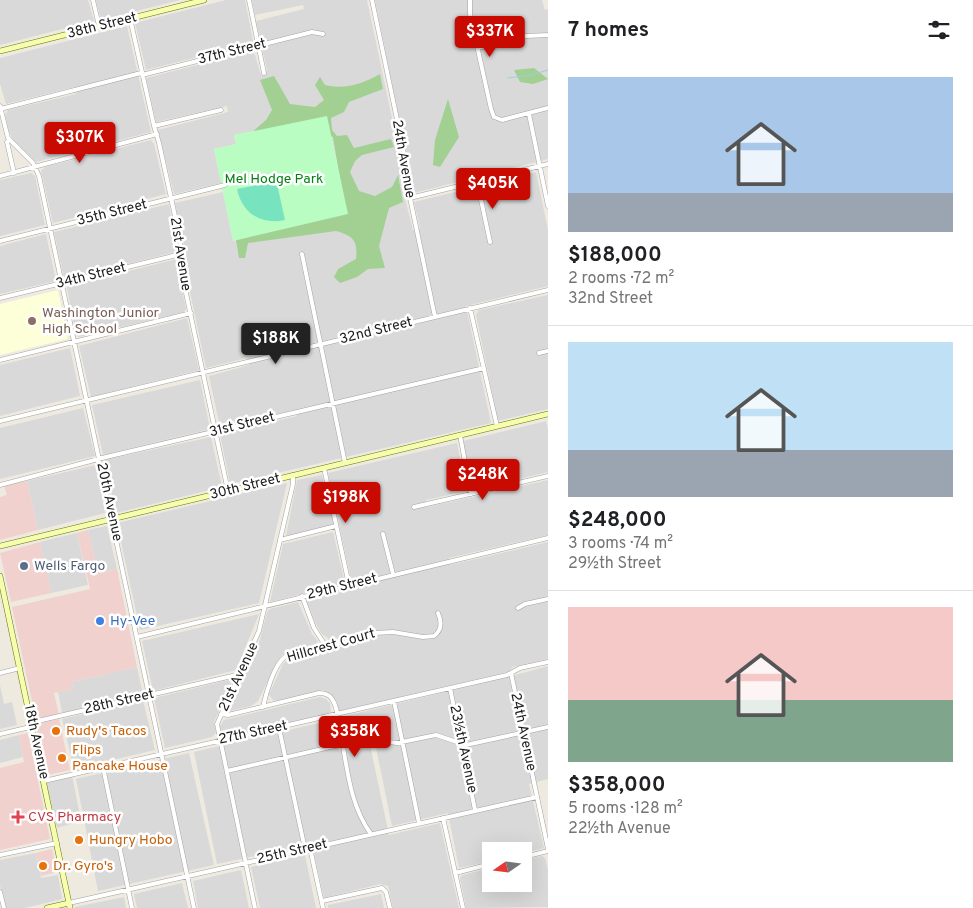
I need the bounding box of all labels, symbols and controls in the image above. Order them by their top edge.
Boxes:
street label: 38th Street [65,9,139,43]
pin: $337K [455,15,525,58]
icon: filters [925,16,953,44]
text: 7 homes [568,17,649,44]
text: $337K [466,22,514,42]
street label: 37th Street [196,35,268,69]
icon: home [716,109,806,199]
street label: 24th Avenue [388,118,418,200]
pin: $307K [45,121,115,164]
text: $307K [55,128,105,148]
pin: $405K [458,168,528,210]
park label: Mel Hodge Park [224,171,324,188]
text: $405K [467,174,519,194]
street label: 35th Street [75,196,149,230]
street label: 21st Avenue [166,216,194,292]
text: $188,000 [568,242,662,269]
street label: 34th Street [54,259,128,293]
text: 2 rooms · 72 m² [568,269,674,289]
text: 32nd Street [568,289,653,309]
place label: Washington Junior High School [42,305,160,338]
street label: 32nd Street [338,314,414,348]
marker: Washington Junior High School [26,315,38,327]
pin: $188K [241,322,311,365]
text: $188K [252,329,300,349]
icon: home [716,375,806,465]
street label: 31st Street [207,409,277,441]
pin: $248K [448,458,518,501]
street label: 20th Avenue [92,461,126,543]
text: $248K [457,465,509,485]
street label: 30th Street [208,470,282,504]
pin: $198K [311,482,381,524]
text: $198K [322,488,370,508]
text: $248,000 [568,507,667,534]
text: 3 rooms · 74 m² [568,534,673,554]
text: 29½th Street [568,554,662,574]
place label: Wells Fargo [34,558,105,575]
marker: Wells Fargo [18,560,30,572]
street label: 29th Street [305,570,379,604]
place label: Hy-Vee [110,613,155,630]
marker: Hy-Vee [94,615,106,627]
street label: Hillcrest Court [285,625,377,667]
street label: 21st Avenue [215,640,263,714]
icon: home [716,640,806,730]
street label: 28th Street [82,686,156,718]
street label: 24th Avenue [506,691,540,773]
street label: 18th Avenue [20,703,52,781]
street label: 23½th Avenue [445,703,481,795]
pin: $358K [320,716,390,758]
street label: 27th Street [217,717,289,749]
text: $358K [330,722,380,742]
place label: Rudy's Tacos [66,723,147,740]
marker: Rudy's Tacos [50,725,62,737]
place label: Flips Pancake House [72,742,168,775]
marker: Flips Pancake House [56,752,68,764]
text: $358,000 [568,772,666,799]
text: 5 rooms · 128 m² [568,799,683,819]
place label: CVS Pharmacy [28,809,121,826]
marker: CVS Pharmacy [12,811,24,823]
text: 22½th Avenue [568,819,671,839]
place label: Hungry Hobo [89,832,173,849]
marker: Hungry Hobo [73,834,85,846]
street label: 25th Street [255,836,329,868]
north arrow [482,842,532,892]
map controls [482,842,532,892]
place label: Dr. Gyro's [53,858,113,875]
marker: Dr. Gyro's [37,860,49,872]

